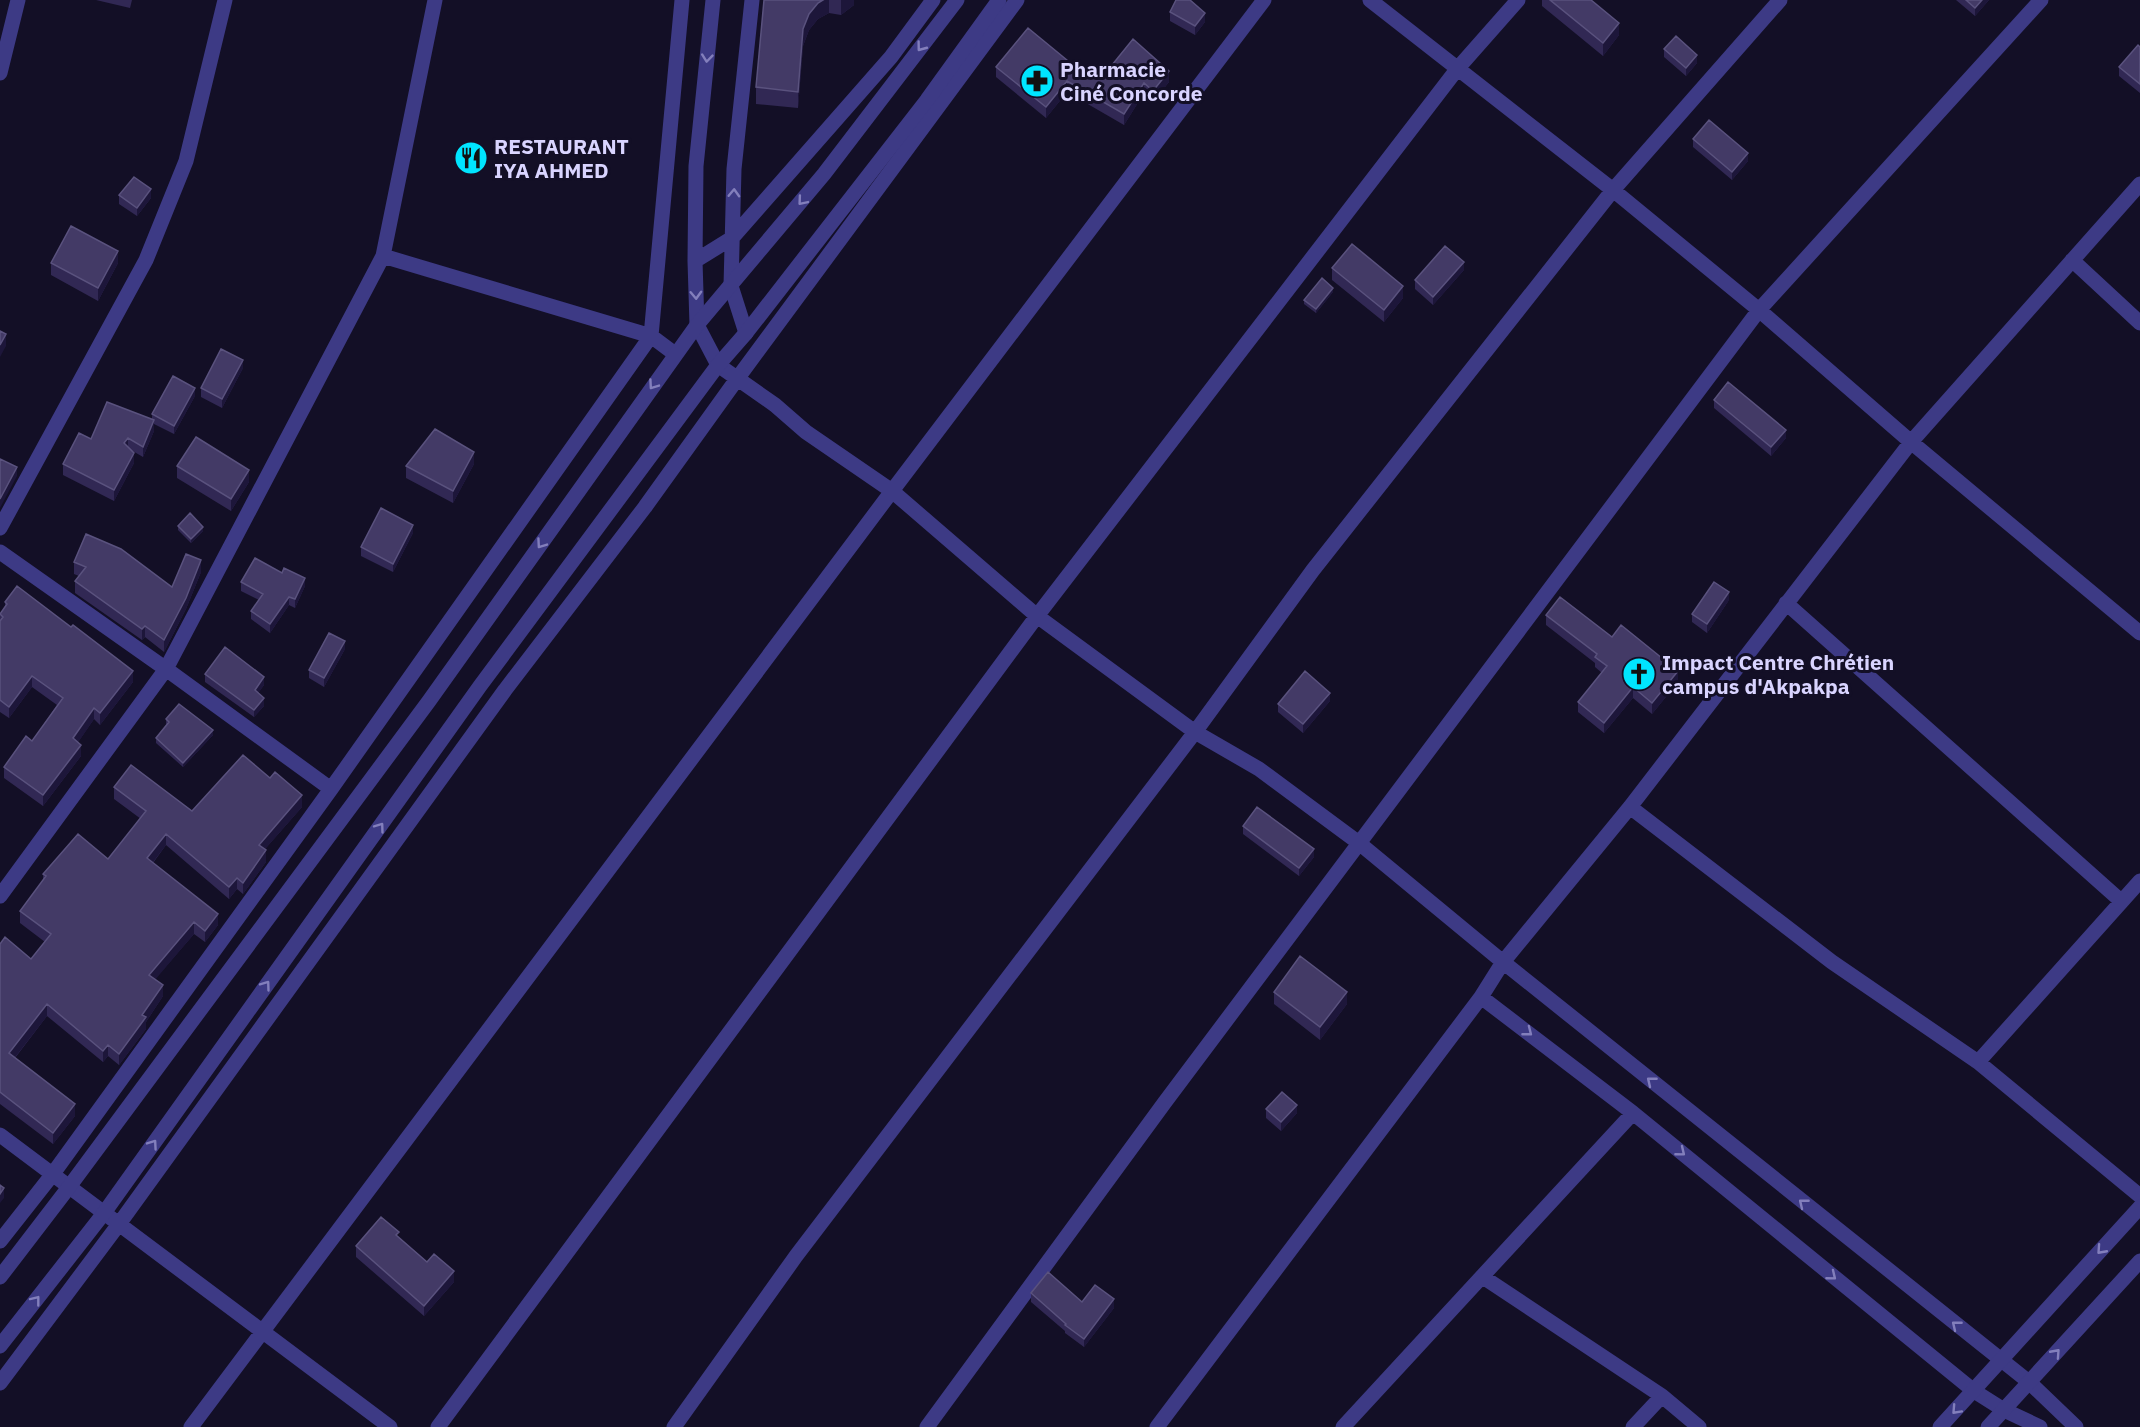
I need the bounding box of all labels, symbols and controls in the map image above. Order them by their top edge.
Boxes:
one-way arrow [918,40,929,51]
one-way arrow [701,54,714,63]
place label: Pharmacie Ciné Concorde [1060,55,1203,107]
pharmacy icon: Pharmacie Ciné Concorde [1019,63,1055,99]
place label: RESTAURANT IYA AHMED [494,132,629,184]
restaurant icon: RESTAURANT IYA AHMED [453,140,489,176]
one-way arrow [727,189,740,198]
one-way arrow [798,194,809,205]
one-way arrow [690,290,703,299]
one-way arrow [650,379,661,390]
one-way arrow [537,538,548,549]
place label: Impact Centre Chrétien campus d'Akpakpa [1662,648,1894,700]
church icon: Impact Centre Chrétien campus d'Akpakpa [1621,656,1657,692]
one-way arrow [372,822,383,833]
one-way arrow [259,981,270,992]
one-way arrow [1521,1025,1532,1036]
one-way arrow [1647,1077,1658,1088]
one-way arrow [146,1139,157,1150]
one-way arrow [1674,1145,1685,1156]
one-way arrow [1799,1199,1810,1210]
one-way arrow [2097,1243,2108,1254]
one-way arrow [1826,1268,1837,1279]
one-way arrow [29,1296,40,1307]
one-way arrow [1951,1321,1962,1332]
one-way arrow [2049,1349,2060,1359]
one-way arrow [1952,1404,1963,1414]

